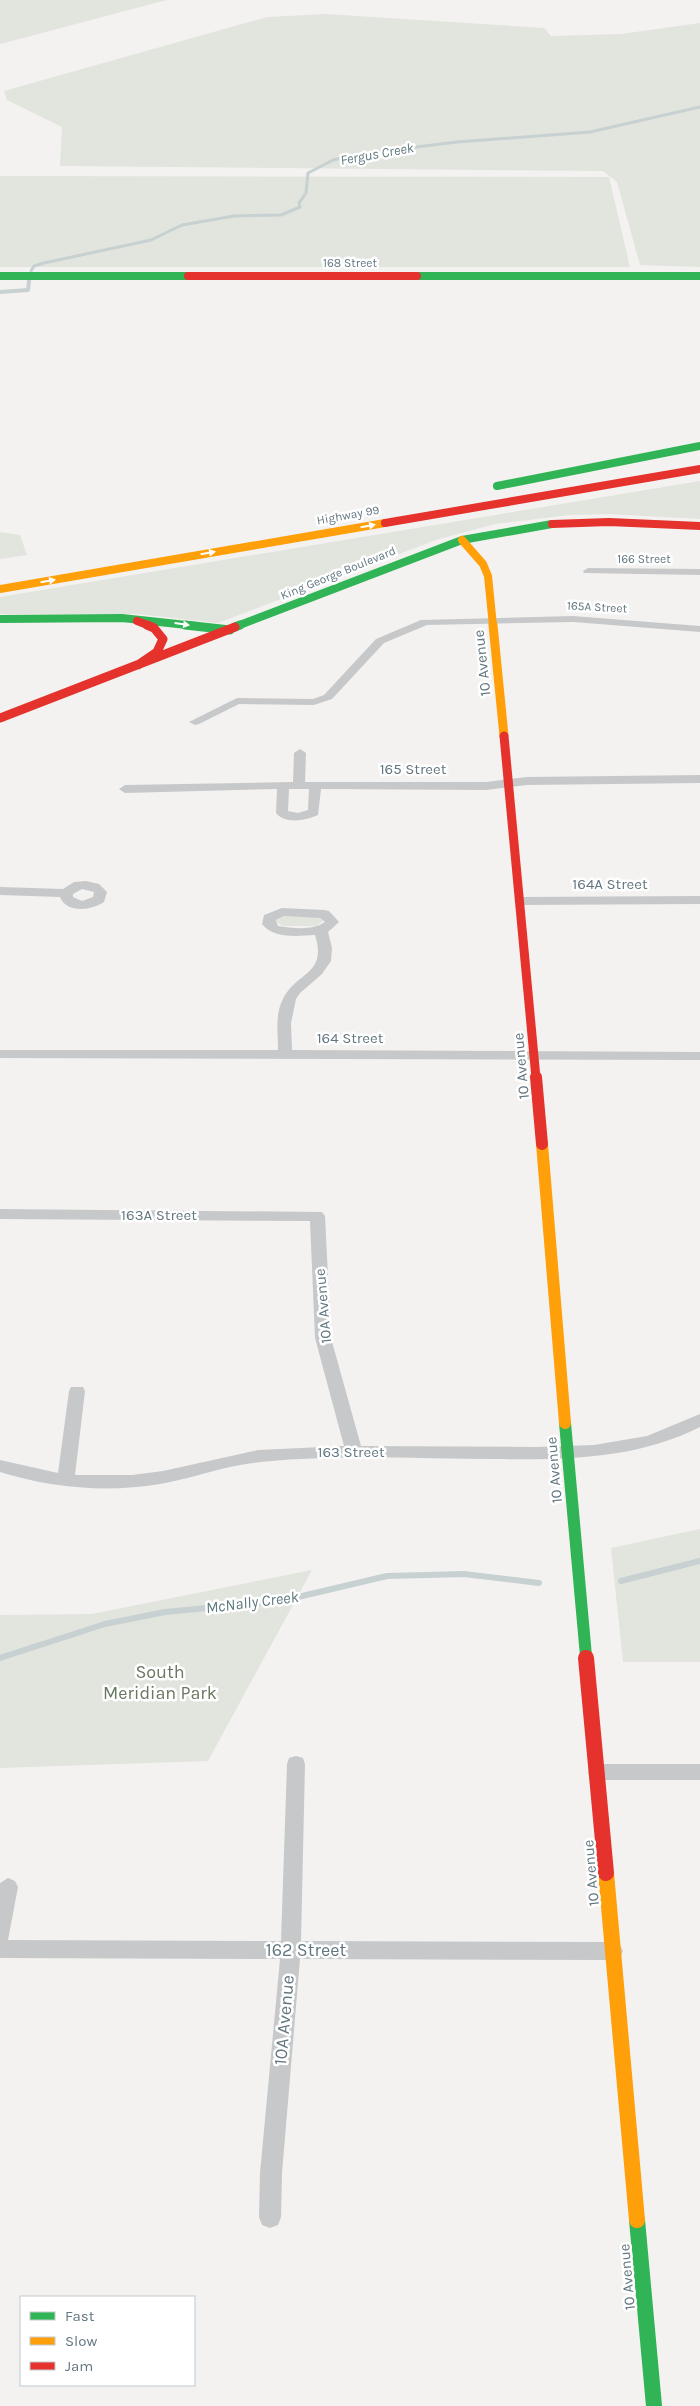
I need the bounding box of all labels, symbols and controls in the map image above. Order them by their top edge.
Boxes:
water label: Fergus Creek [339,139,416,169]
street label: 168 Street [323,256,377,270]
street label: Highway 99 [316,503,380,527]
one-way arrow [361,521,377,529]
street label: King George Boulevard [278,543,398,603]
one-way arrow [201,549,217,557]
street label: 166 Street [617,552,671,566]
one-way arrow [40,576,56,584]
street label: 165A Street [567,598,628,616]
one-way arrow [174,620,190,628]
street label: 10 Avenue [470,629,494,697]
street label: 165 Street [380,760,447,778]
street label: 164A Street [572,875,648,893]
street label: 164 Street [317,1029,384,1047]
street label: 10 Avenue [509,1032,533,1100]
street label: 163A Street [121,1206,197,1224]
street label: 10A Avenue [311,1268,335,1344]
street label: 10 Avenue [542,1436,566,1504]
street label: 163 Street [317,1443,385,1461]
water label: McNally Creek [205,1587,300,1617]
park label: South Meridian Park [103,1661,217,1704]
street label: 10 Avenue [579,1839,603,1907]
street label: 162 Street [266,1939,346,1961]
street label: 10A Avenue [269,1974,299,2066]
street label: 10 Avenue [615,2243,639,2311]
legend [20,2296,195,2386]
text: Fast [65,2307,95,2325]
text: Slow [65,2332,97,2350]
text: Jam [65,2357,93,2375]

